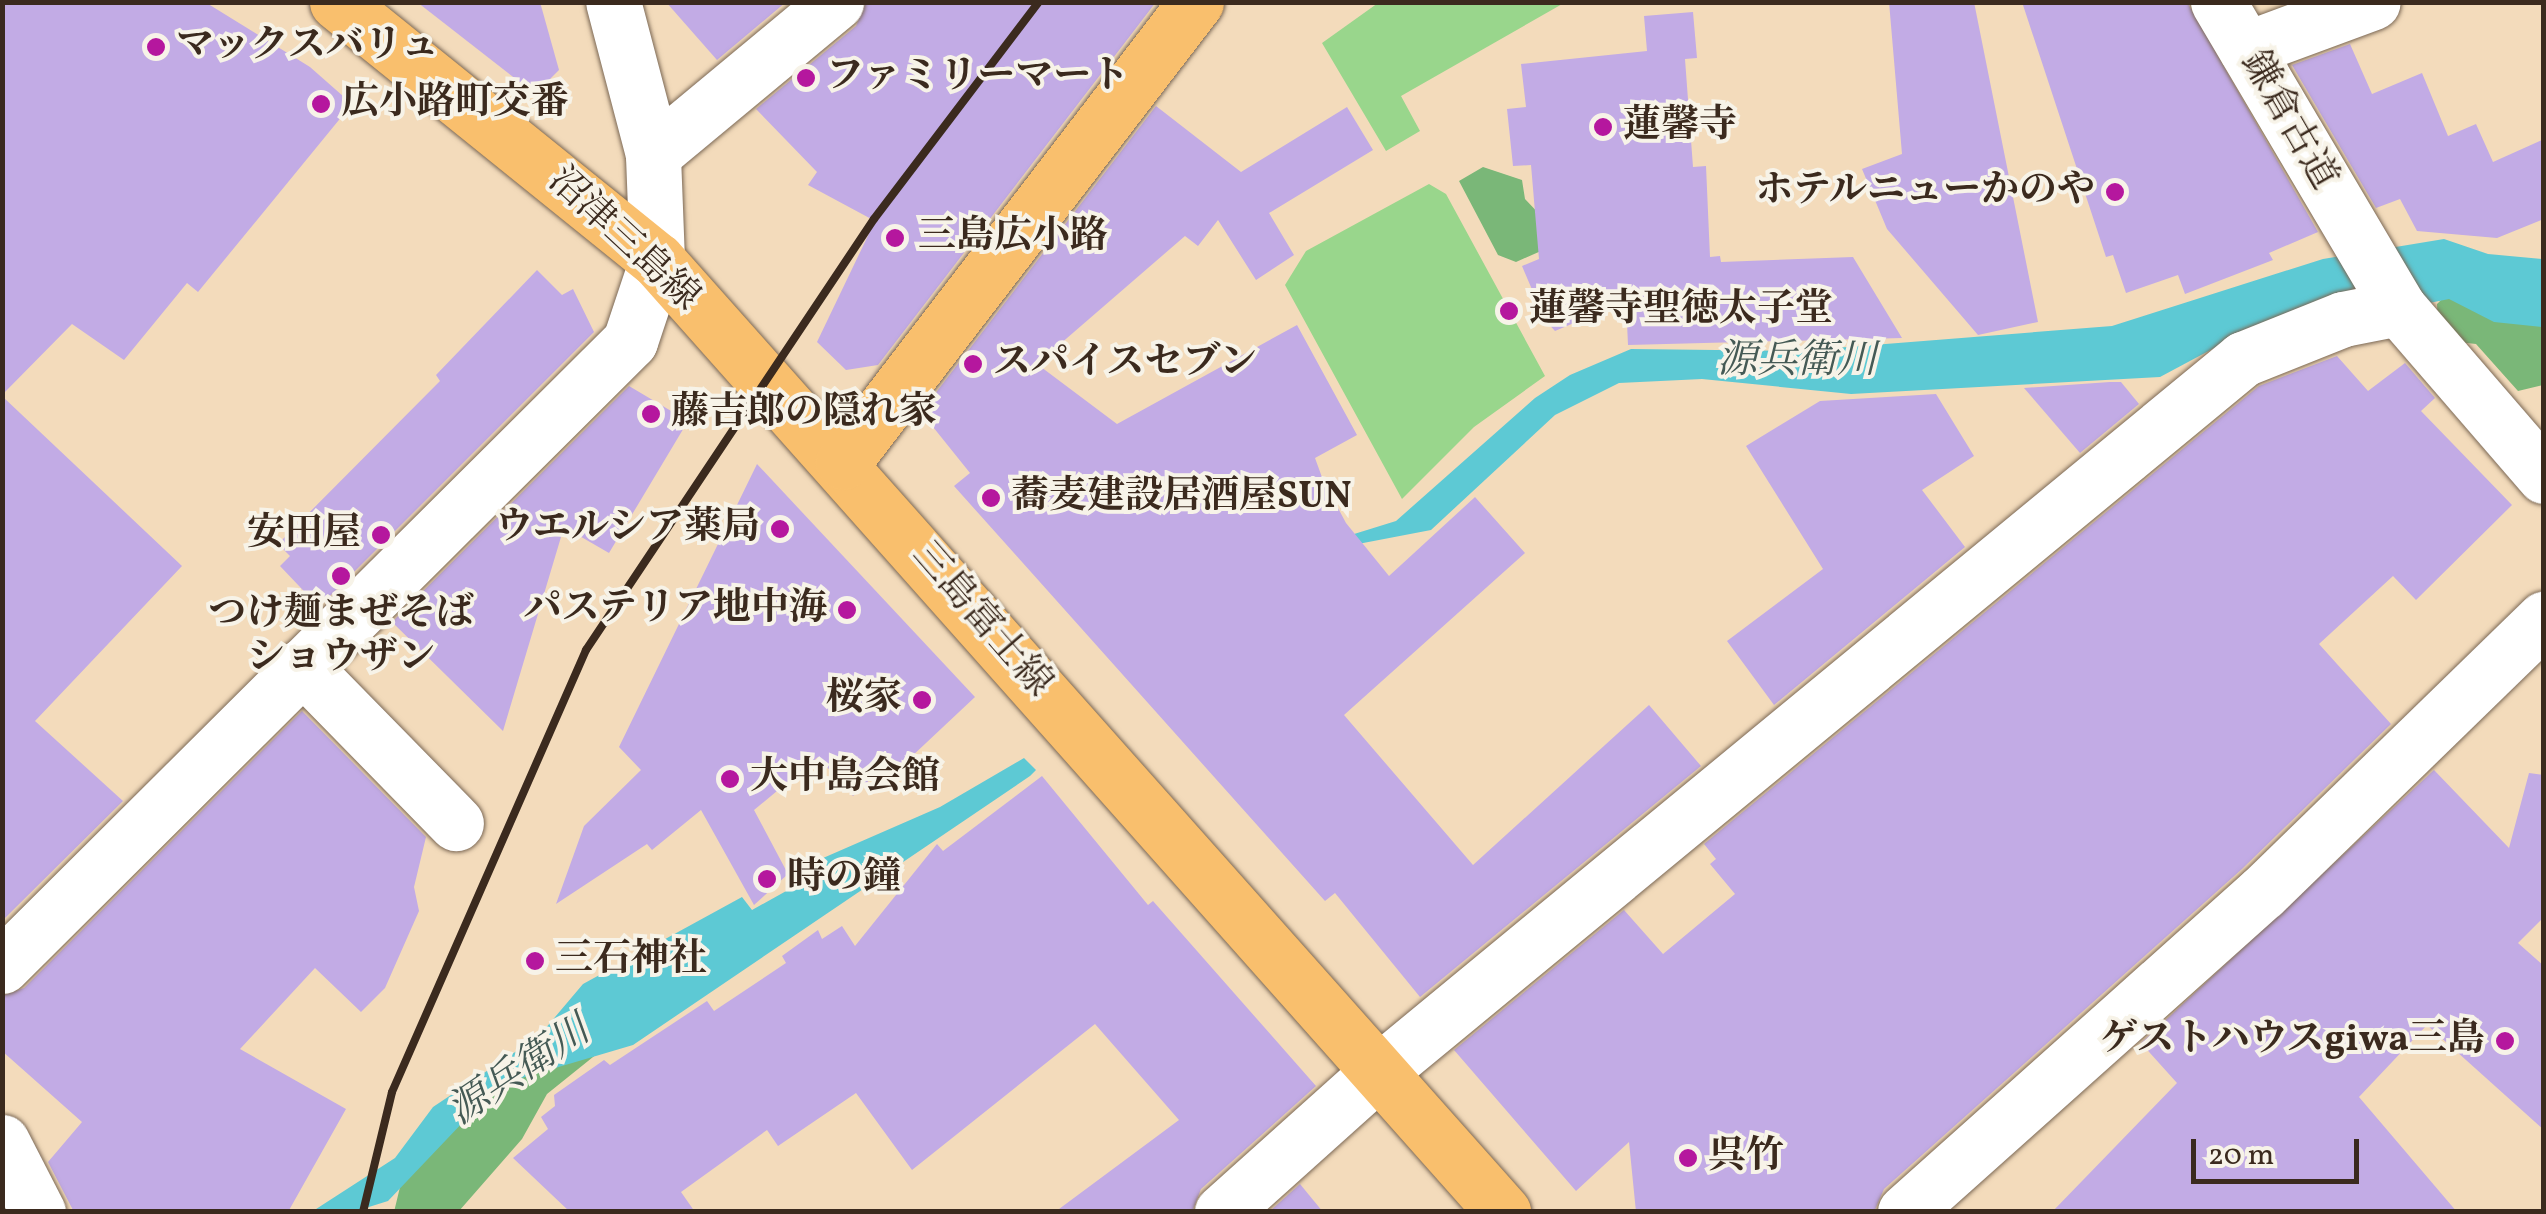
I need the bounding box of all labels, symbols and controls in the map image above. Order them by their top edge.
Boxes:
place label: マックスバリュ [176,24,442,70]
marker: マックスバリュ [145,36,167,58]
street label: 鎌倉古道 [2230,44,2346,198]
place label: ファミリーマート [826,55,1130,101]
marker: ファミリーマート [795,67,817,89]
place label: 広小路町交番 [341,81,569,127]
marker: 広小路町交番 [310,93,332,115]
place label: 蓮馨寺 [1623,104,1737,150]
marker: 蓮馨寺 [1592,116,1614,138]
street label: 沼津三島線 [538,159,708,321]
place label: ホテルニューかのや [1753,169,2095,215]
marker: ホテルニューかのや [2104,181,2126,203]
place label: 三島広小路 [918,215,1108,261]
marker: 三島広小路 [882,225,908,251]
place label: 蓮馨寺聖徳太子堂 [1529,288,1833,334]
marker: 蓮馨寺聖徳太子堂 [1498,300,1520,322]
water label: 源兵衛川 [1717,338,1877,386]
place label: スパイスセブン [993,341,1259,387]
marker: スパイスセブン [962,353,984,375]
place label: 藤吉郎の隠れ家 [671,391,937,437]
marker: 藤吉郎の隠れ家 [640,403,662,425]
place label: 蕎麦建設居酒屋SUN [1011,475,1352,521]
marker: 蕎麦建設居酒屋SUN [980,487,1002,509]
place label: ウエルシア薬局 [494,506,760,552]
place label: 安田屋 [247,512,361,558]
marker: ウエルシア薬局 [769,518,791,540]
marker: 安田屋 [370,524,392,546]
street label: 三島富士線 [901,533,1061,707]
marker: つけ麺まぜそば ショウザン [330,565,352,587]
place label: パステリア地中海 [523,587,827,633]
place label: つけ麺まぜそば ショウザン [208,592,474,682]
marker: パステリア地中海 [836,599,858,621]
place label: 桜家 [826,677,902,723]
marker: 桜家 [911,689,933,711]
place label: 大中島会館 [750,756,940,802]
marker: 大中島会館 [719,768,741,790]
place label: 時の鐘 [787,856,901,902]
marker: 時の鐘 [756,868,778,890]
place label: 三石神社 [555,938,707,984]
marker: 三石神社 [524,950,546,972]
water label: 源兵衛川 [440,1007,600,1137]
place label: ゲストハウスgiwa三島 [2097,1018,2485,1064]
marker: ゲストハウスgiwa三島 [2494,1030,2516,1052]
scale bar [2196,1119,2364,1181]
place label: 呉竹 [1708,1135,1784,1181]
text: 20 m [2208,1135,2274,1177]
marker: 呉竹 [1677,1147,1699,1169]

